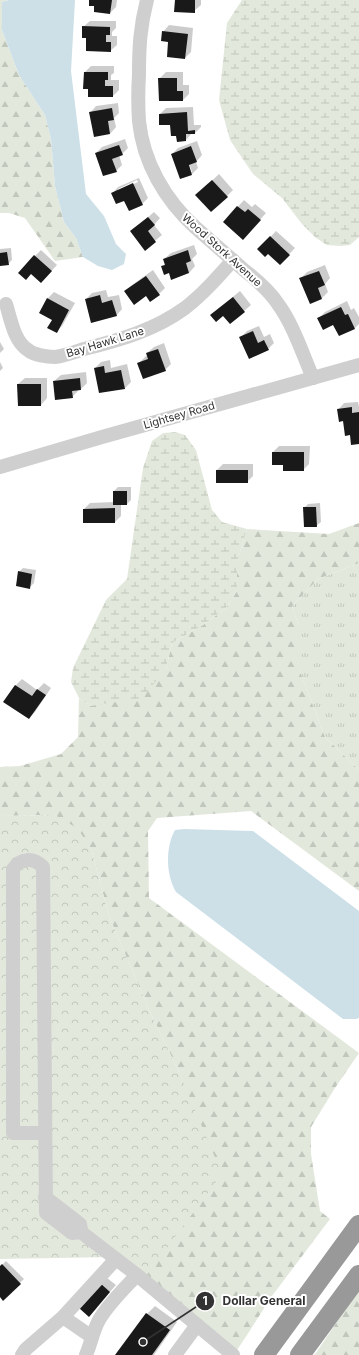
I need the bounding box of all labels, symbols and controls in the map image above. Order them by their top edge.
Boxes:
street label: Wood Stork Avenue [179,210,265,290]
street label: Bay Hawk Lane [65,324,145,360]
street label: Lightsey Road [142,398,216,432]
callout: Dollar General [195,1289,314,1313]
text: 1 [202,1293,208,1308]
text: Dollar General [223,1293,305,1308]

